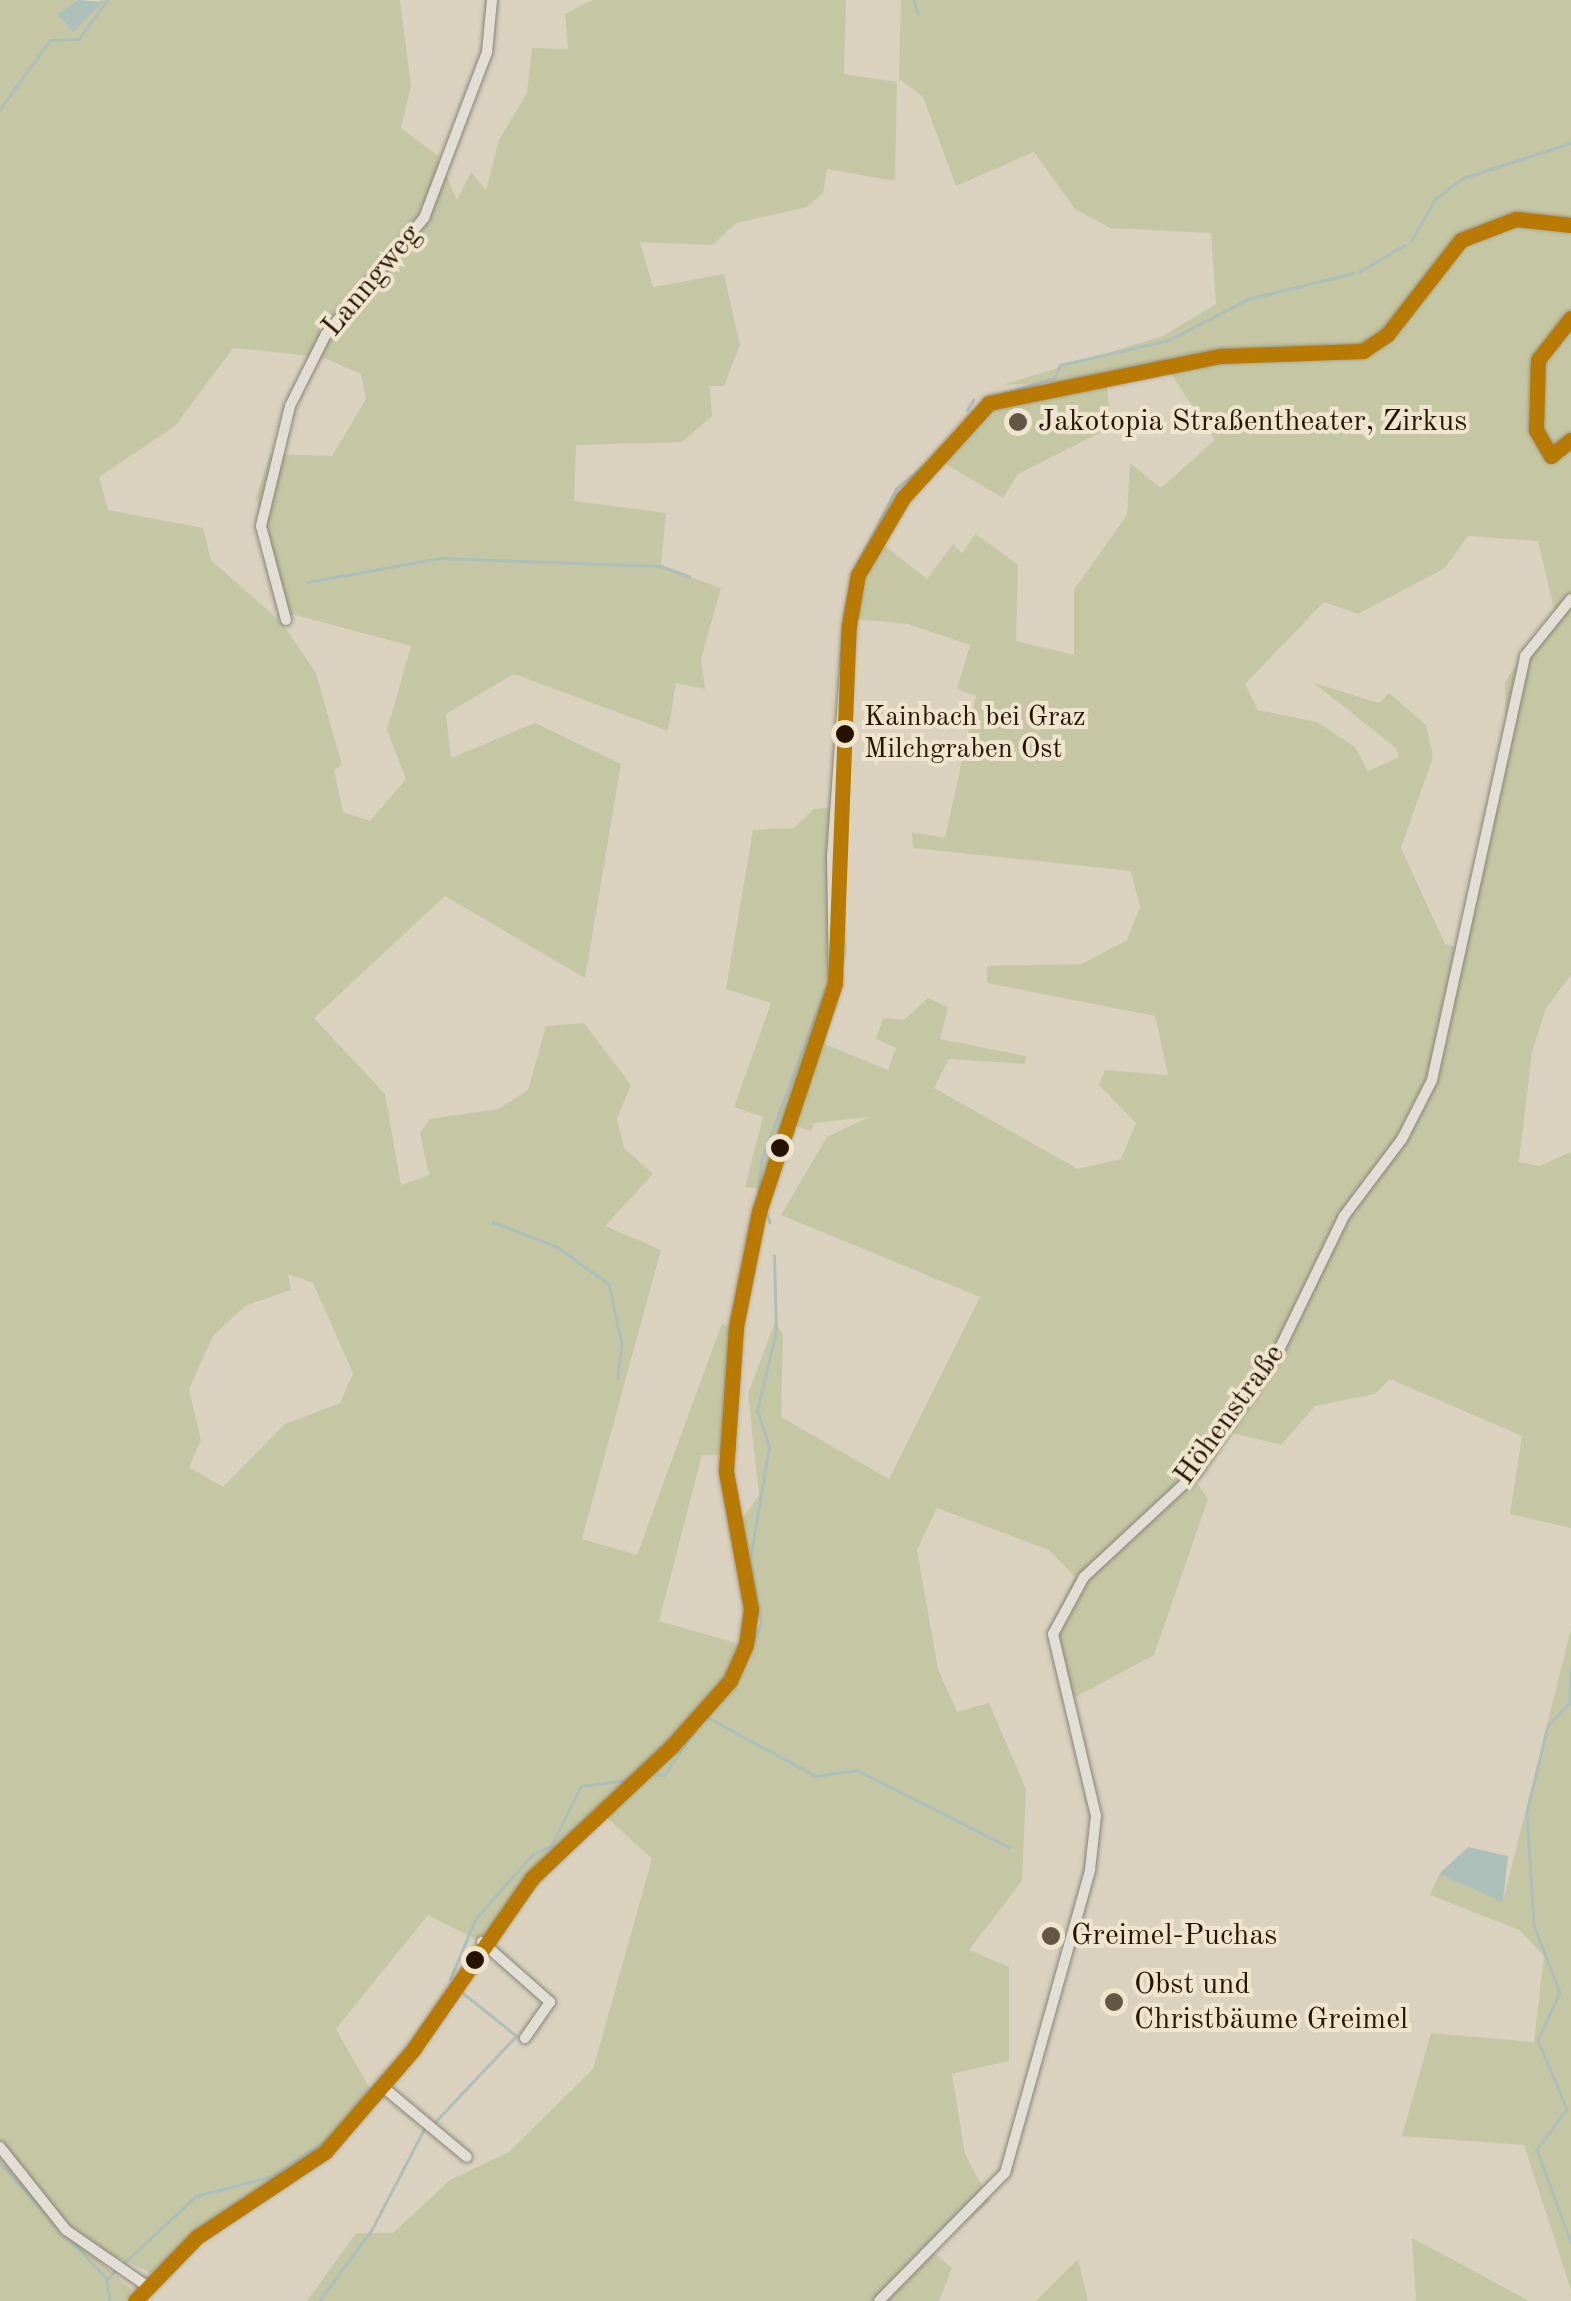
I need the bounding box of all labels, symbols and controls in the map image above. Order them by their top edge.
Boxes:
street label: Lanngweg [315,218,429,344]
place label: Jakotopia Straßentheater, Zirkus [1038,404,1467,440]
marker: Jakotopia Straßentheater, Zirkus [1007,411,1029,433]
place label: Kainbach bei Graz Milchgraben Ost [864,701,1086,767]
marker: Kainbach bei Graz Milchgraben Ost [835,724,855,744]
unlabelled marker [770,1138,790,1158]
street label: Höhenstraße [1167,1338,1293,1492]
place label: Greimel-Puchas [1071,1918,1277,1954]
marker: Greimel-Puchas [1040,1925,1062,1947]
unlabelled marker [465,1950,485,1970]
place label: Obst und Christbäume Greimel [1134,1967,1408,2038]
marker: Obst und Christbäume Greimel [1103,1991,1125,2013]

